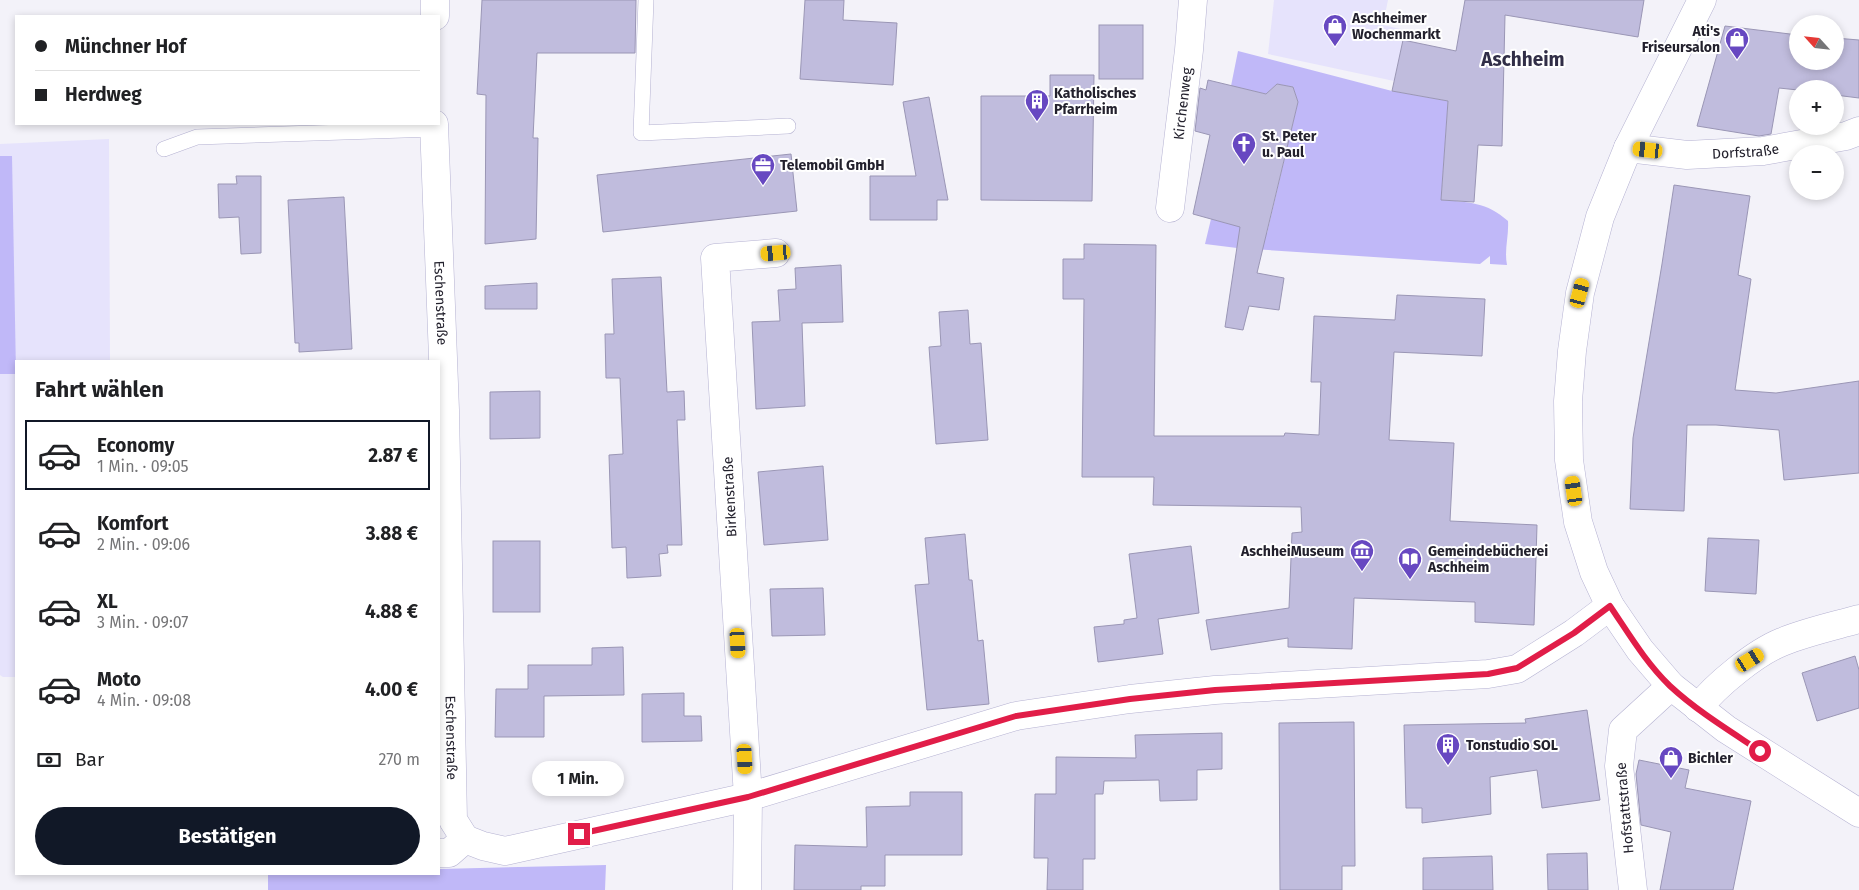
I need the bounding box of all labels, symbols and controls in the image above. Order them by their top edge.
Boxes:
place label: Aschheimer Wochenmarkt [1351,10,1441,43]
shop icon: Aschheimer Wochenmarkt [1322,13,1348,47]
north arrow [1789,15,1844,70]
map controls [1789,15,1844,200]
place label: Ati's Friseursalon [1642,23,1720,56]
shop icon: Ati's Friseursalon [1724,26,1750,60]
text: Münchner Hof [65,35,186,58]
district label: Aschheim [1480,48,1565,71]
street label: Kirchenweg [1170,66,1195,141]
button: + [1789,80,1844,135]
text: Herdweg [65,83,142,106]
place label: Katholisches Pfarrheim [1054,85,1136,118]
building icon: Katholisches Pfarrheim [1024,88,1050,122]
place label: St. Peter u. Paul [1262,128,1317,161]
church icon: St. Peter u. Paul [1231,131,1257,165]
street label: Dorfstraße [1711,140,1780,162]
car [1632,141,1663,159]
button: − [1789,145,1844,200]
office icon: Telemobil GmbH [750,152,776,186]
place label: Telemobil GmbH [780,157,885,174]
car [760,244,791,262]
street label: Eschenstraße [431,260,451,346]
car [1568,277,1591,309]
text: Fahrt wählen [35,376,164,403]
icon: car [37,433,82,478]
text: Economy [97,434,174,457]
text: 2.87 € [368,444,418,467]
street label: Birkenstraße [719,456,741,538]
text: 1 Min. · 09:05 [97,457,189,476]
car [1564,475,1583,507]
icon: car [37,511,82,556]
text: Komfort [97,512,168,535]
text: 3.88 € [366,522,418,545]
text: 2 Min. · 09:06 [97,535,190,554]
museum icon: AschheiMuseum [1349,538,1375,572]
place label: AschheiMuseum [1240,543,1344,560]
place label: Gemeindebücherei Aschheim [1427,543,1548,576]
library icon: Gemeindebücherei Aschheim [1397,546,1423,580]
icon: car [37,589,82,634]
text: XL [97,590,118,613]
text: 4.88 € [365,600,418,623]
text: 3 Min. · 09:07 [97,613,188,632]
car [729,628,746,658]
car [1733,646,1766,674]
icon: car [37,667,82,712]
text: Moto [97,668,141,691]
text: 4.00 € [365,678,418,701]
text: 4 Min. · 09:08 [97,691,191,710]
street label: Eschenstraße [442,695,461,780]
building icon: Tonstudio SOL [1435,732,1461,766]
place label: Tonstudio SOL [1466,737,1558,754]
route start [1749,740,1771,762]
car [736,744,753,774]
shop icon: Bichler [1658,745,1684,779]
icon: cash [35,746,63,774]
text: Bar [75,748,104,771]
text: 270 m [378,750,420,769]
place label: Bichler [1688,750,1733,767]
callout: 1 Min. [533,762,625,796]
street label: Hofstattstraße [1613,762,1637,854]
text: 1 Min. [557,769,599,788]
button: Bestätigen [35,807,420,865]
route end [568,823,590,845]

